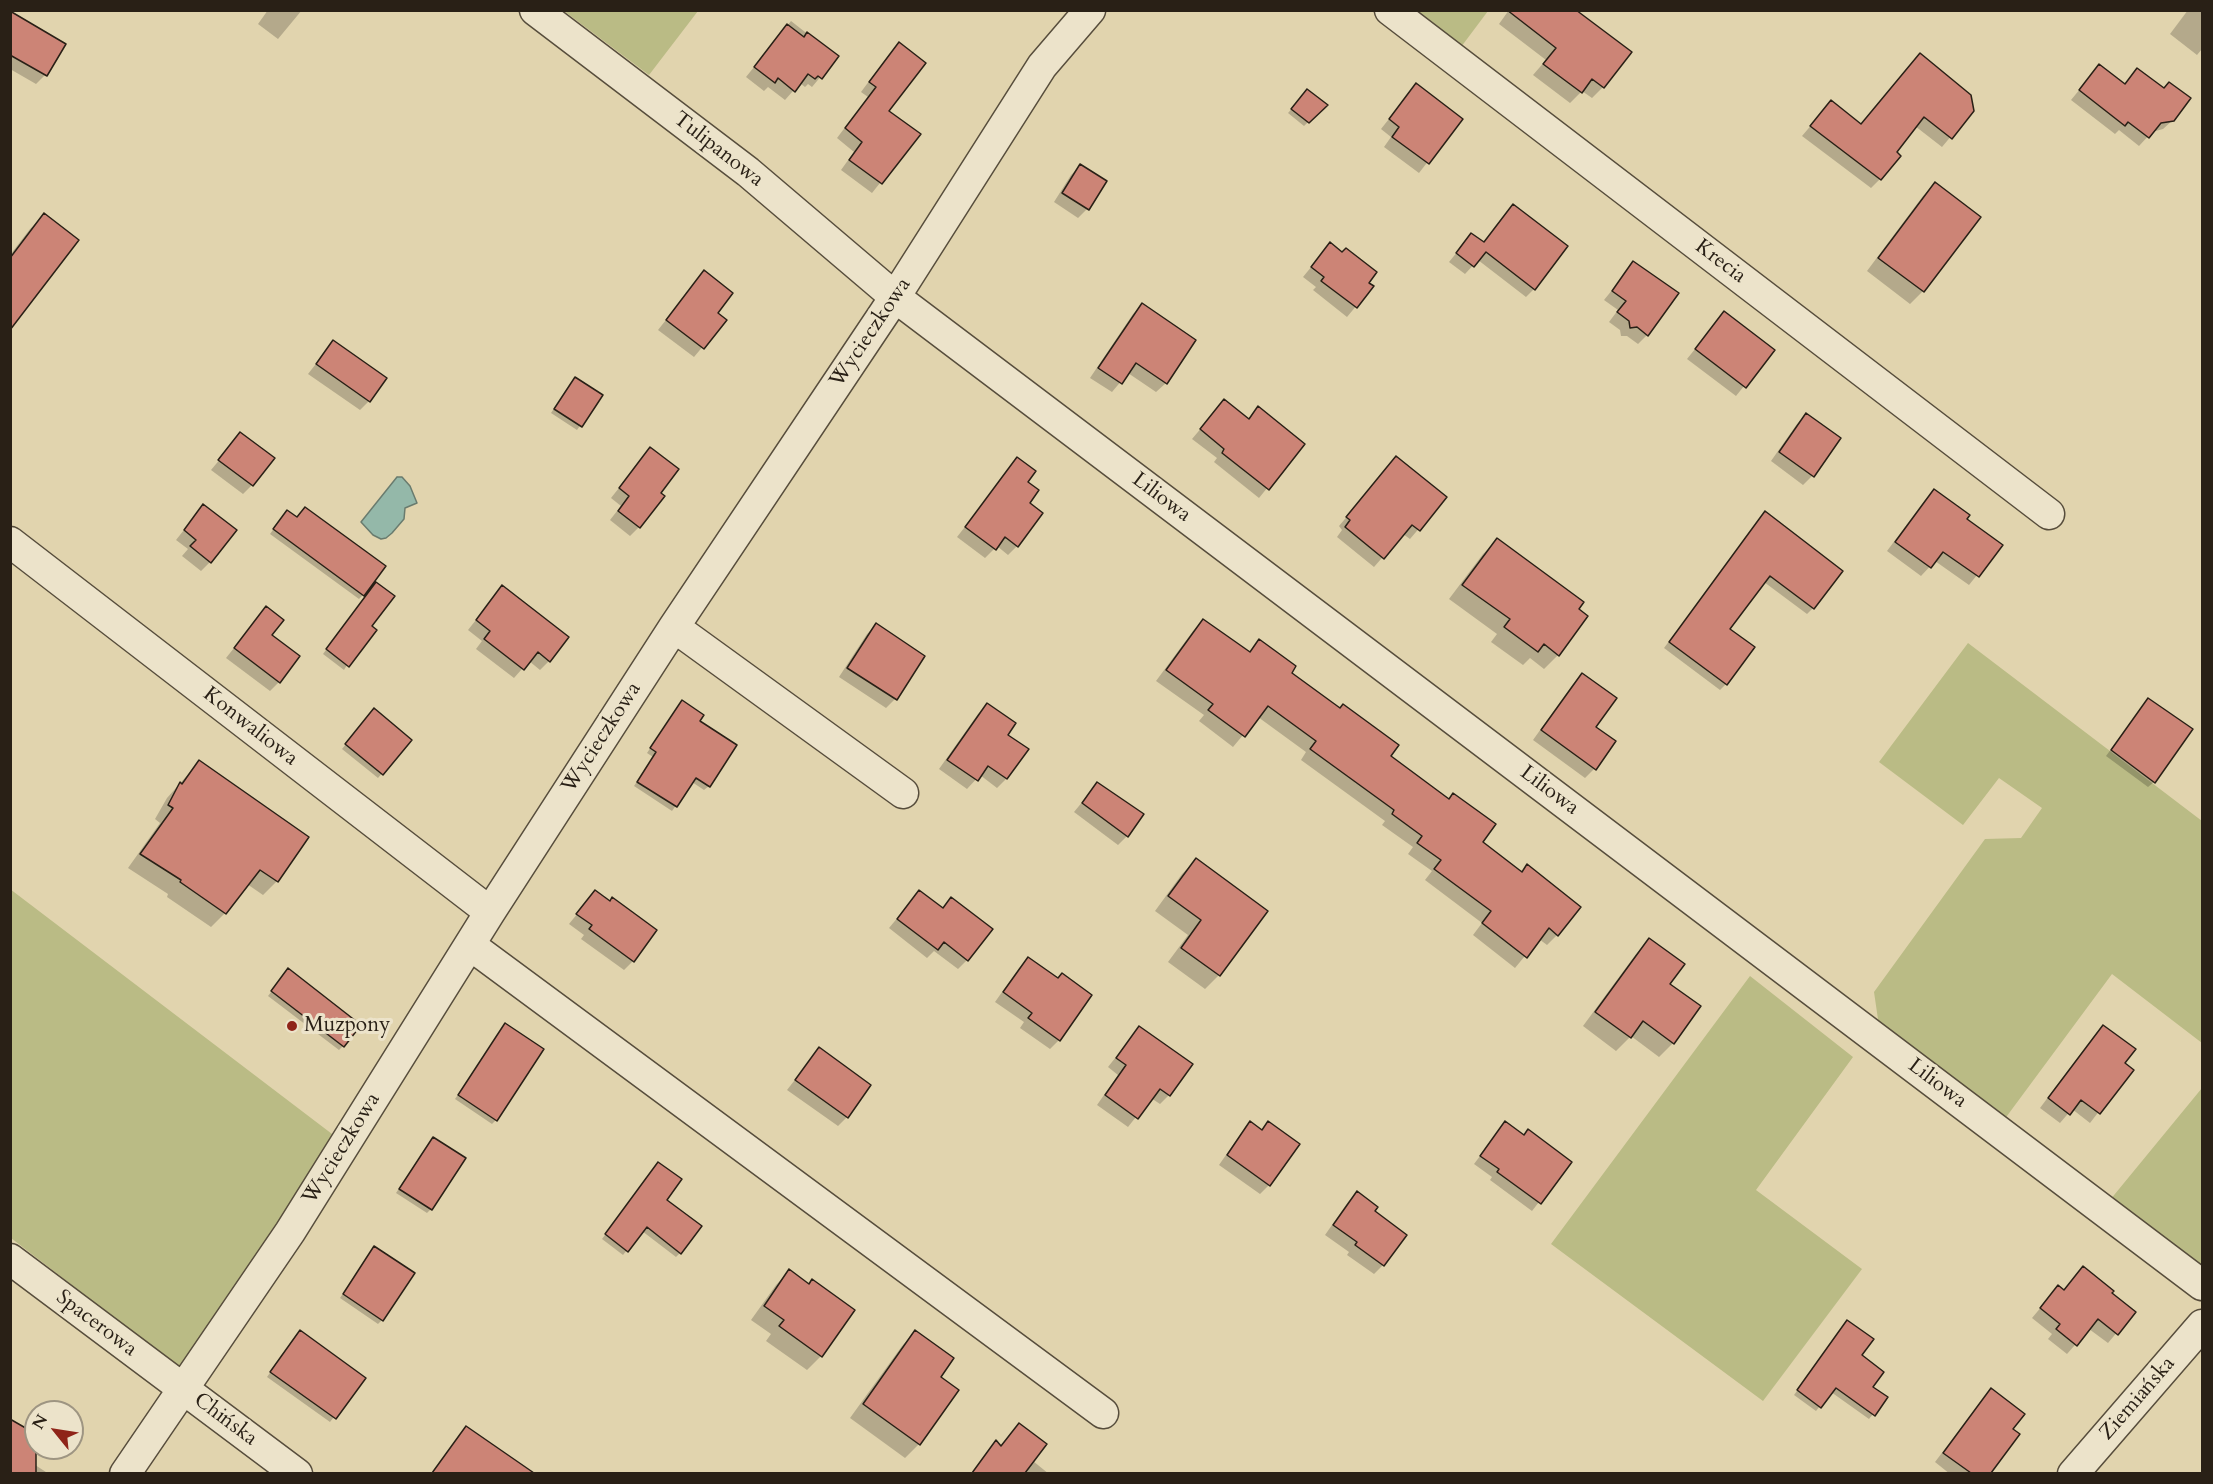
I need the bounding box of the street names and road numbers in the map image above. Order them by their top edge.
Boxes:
street label: Tulipanowa [668,107,768,193]
street label: Krecia [1690,235,1750,289]
street label: Wycieczkowa [825,273,917,393]
street label: Liliowa [1127,468,1195,528]
street label: Wycieczkowa [557,678,647,798]
street label: Konwaliowa [198,682,302,772]
street label: Liliowa [1515,761,1583,821]
street label: Liliowa [1903,1054,1971,1114]
street label: Wycieczkowa [298,1089,386,1209]
street label: Spacerowa [51,1285,141,1363]
street label: Ziemiańska [2095,1352,2181,1446]
street label: Chińska [188,1388,262,1452]

